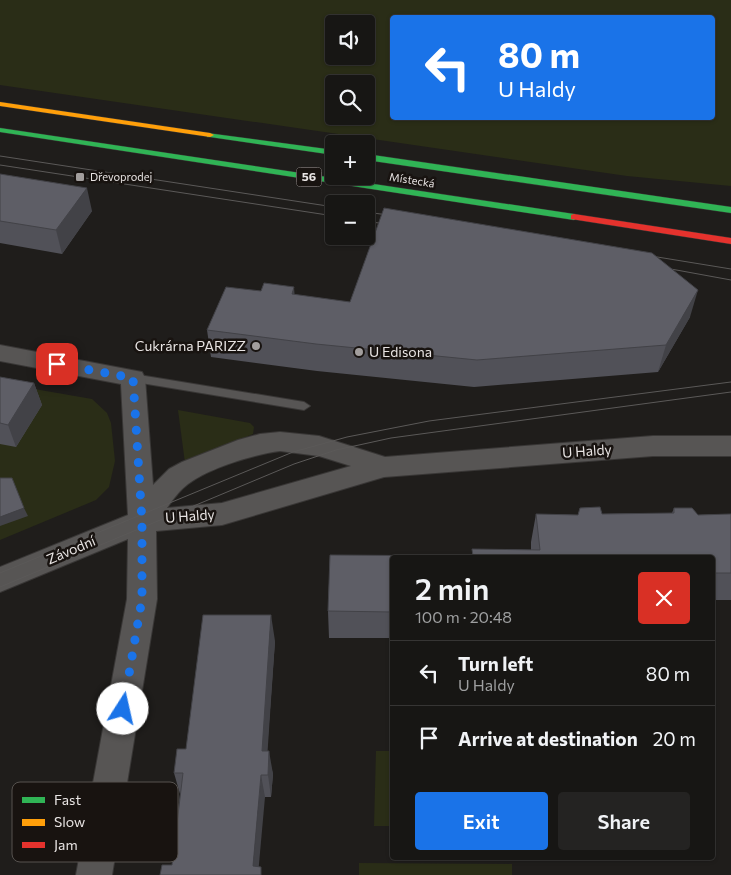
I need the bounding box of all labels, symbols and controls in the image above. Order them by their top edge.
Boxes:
map controls [325,15,375,245]
button: sound [325,15,375,65]
text: 80 m [498,32,580,75]
icon: left [415,35,480,100]
button: search [325,75,375,125]
text: U Haldy [498,75,576,102]
button: + [325,135,375,185]
road number: 56 [296,168,322,186]
place label: Dřevoprodej [90,170,152,183]
street label: Místecká [388,170,436,189]
marker: Dřevoprodej [74,171,86,183]
button: − [325,195,375,245]
place label: Cukrárna PARIZZ [135,337,246,354]
marker: Cukrárna PARIZZ [250,340,262,352]
pin [36,343,78,385]
place label: U Edisona [369,343,432,360]
marker: U Edisona [353,346,365,358]
icon: arrive [43,350,71,378]
street label: U Haldy [562,440,612,461]
street label: U Haldy [165,505,215,526]
street label: Závodní [44,531,98,567]
text: 2 min [415,569,489,606]
button: close [638,572,690,624]
text: 100 m · 20:48 [415,607,512,626]
text: Turn left [458,652,533,675]
icon: left [415,659,443,687]
text: 80 m [646,662,690,685]
text: U Haldy [458,675,515,694]
position arrow [96,682,148,734]
icon: arrive [415,724,443,752]
text: Arrive at destination [458,727,638,750]
text: 20 m [653,727,696,750]
legend [12,782,178,862]
text: Fast [54,791,81,808]
button: Exit [415,792,548,850]
button: Share [558,792,690,850]
text: Slow [54,813,85,830]
text: Jam [54,836,78,853]

